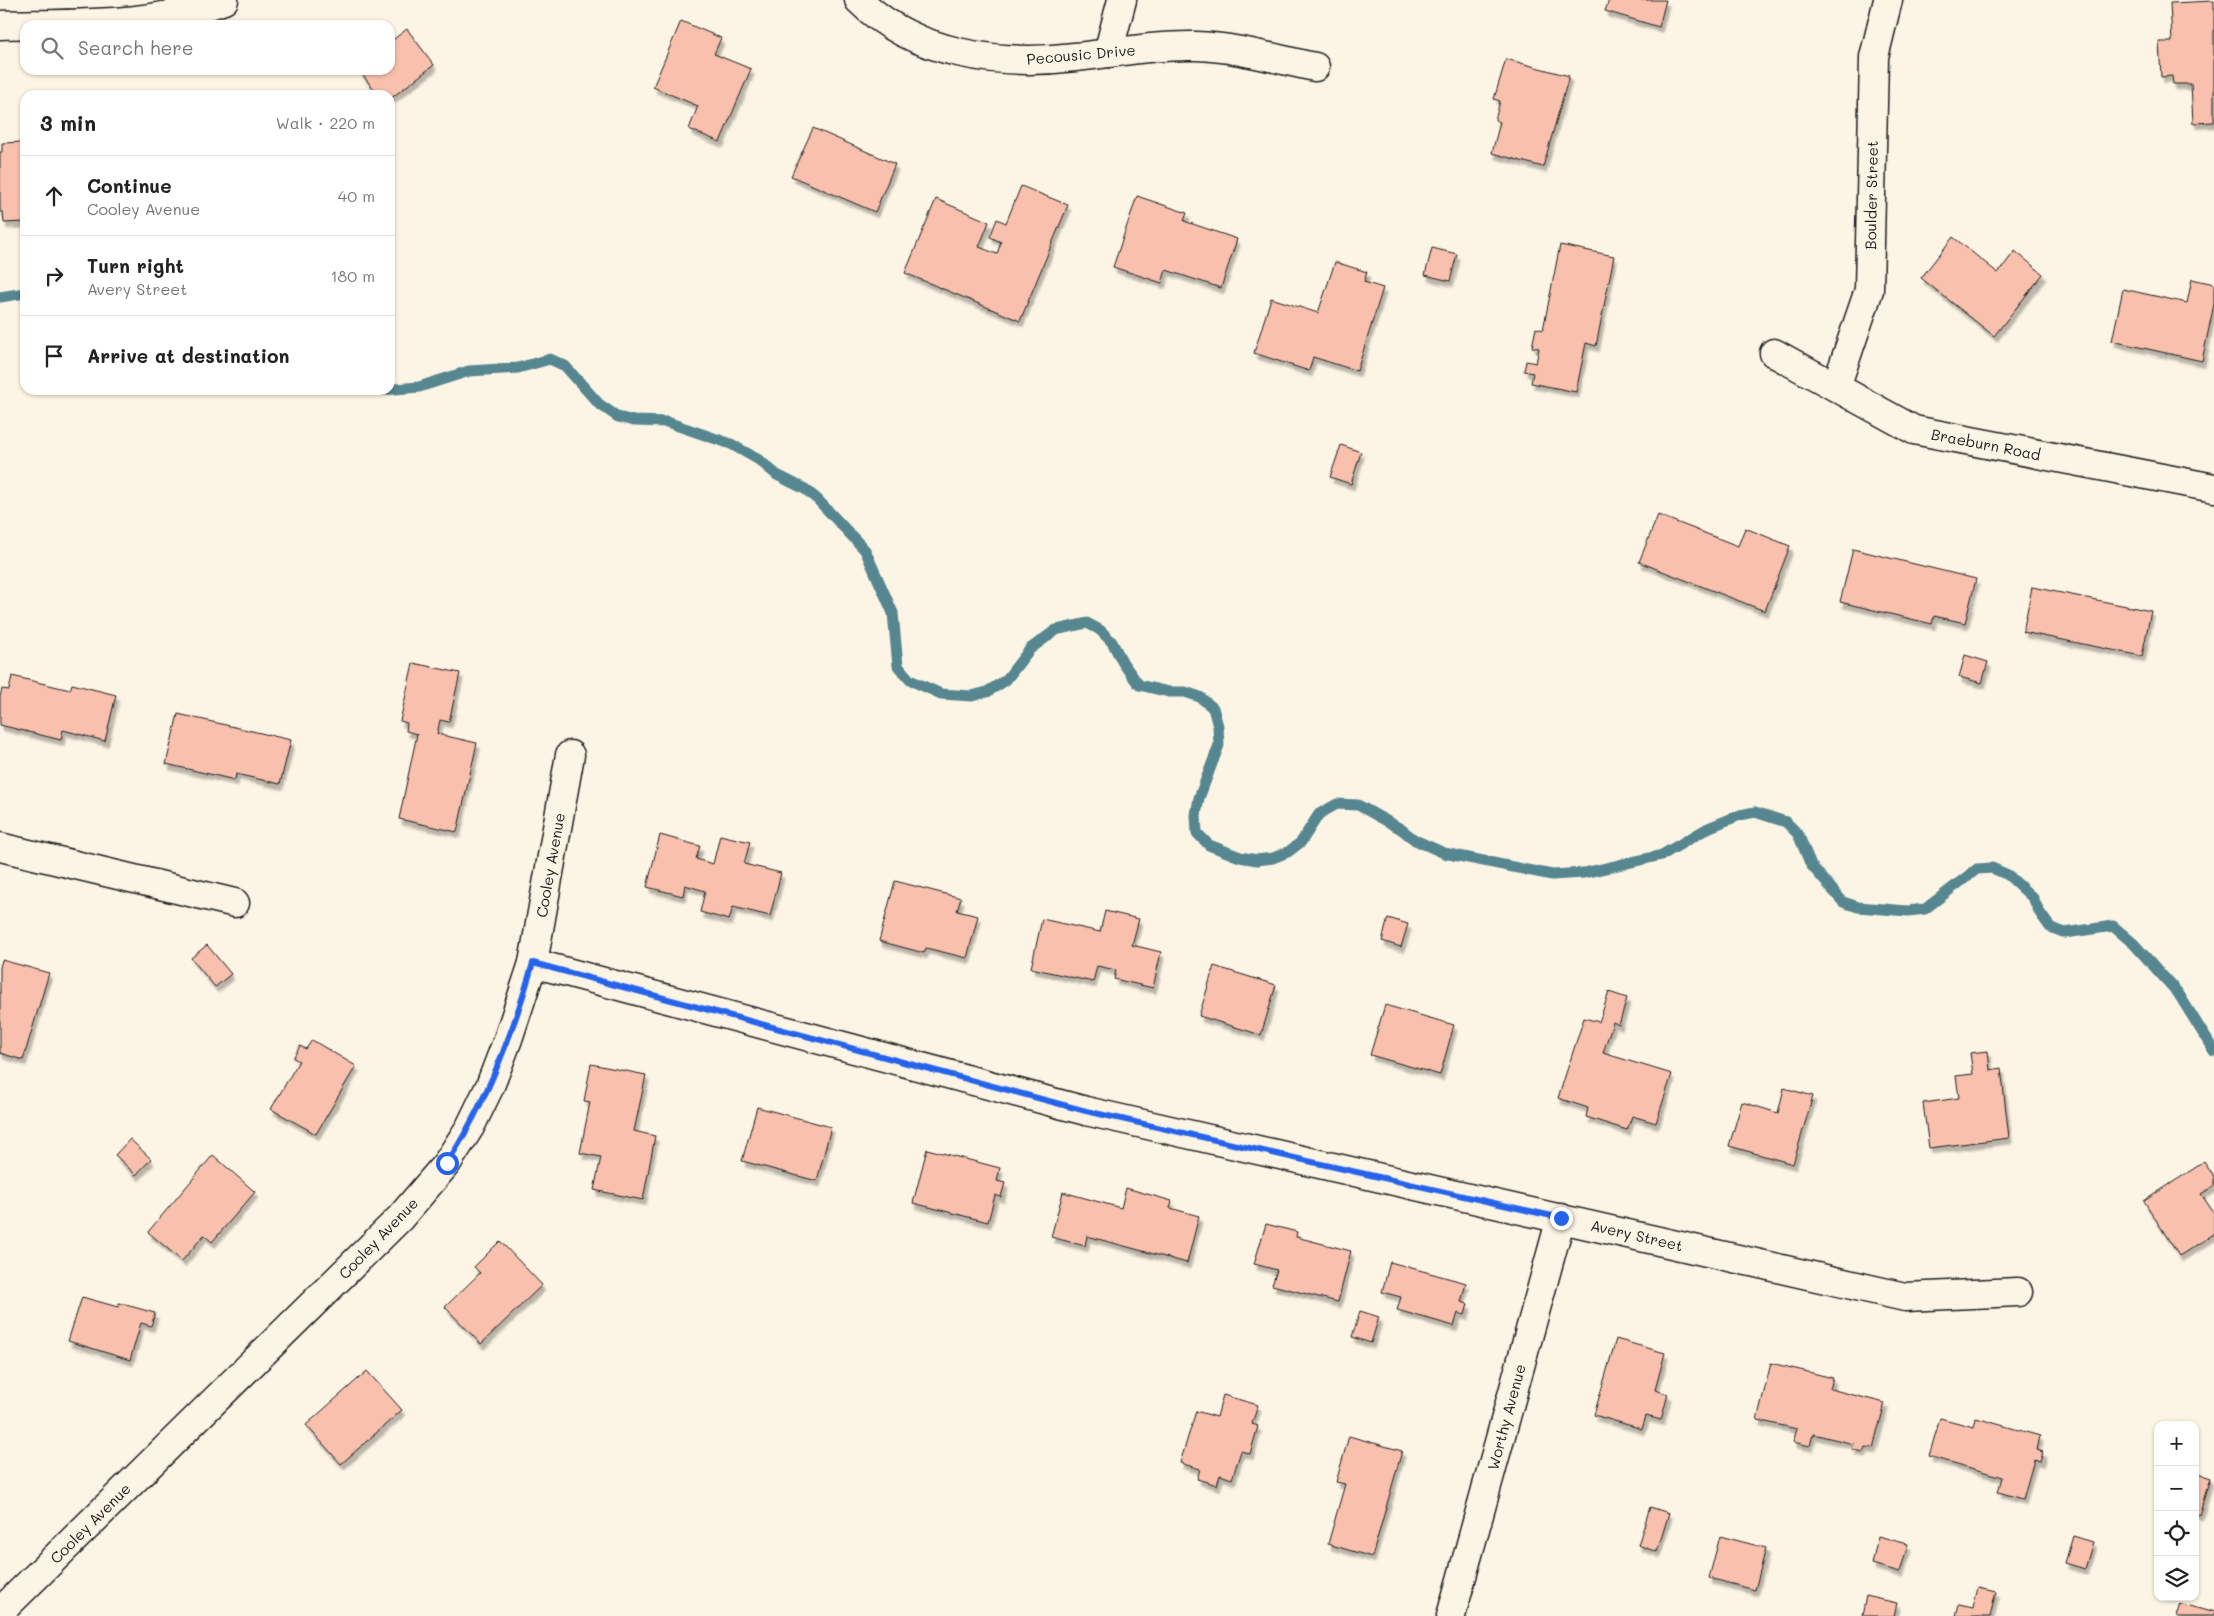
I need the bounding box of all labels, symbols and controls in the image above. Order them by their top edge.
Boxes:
search box [20,20,395,75]
icon: search [38,34,66,62]
text: Search here [78,35,194,60]
street label: Pecousic Drive [1026,39,1136,69]
text: 3 min [40,109,96,136]
text: Walk · 220 m [276,112,375,133]
street label: Boulder Street [1860,140,1882,250]
text: Continue [87,173,172,198]
icon: ahead [40,182,68,210]
text: 40 m [338,185,375,206]
text: Cooley Avenue [87,198,200,219]
text: Turn right [87,253,184,278]
icon: right [40,262,68,290]
text: 180 m [330,265,375,286]
text: Avery Street [87,278,187,299]
icon: arrive [40,342,68,370]
text: Arrive at destination [87,343,290,368]
street label: Braeburn Road [1929,424,2043,464]
street label: Cooley Avenue [531,811,569,919]
route start [436,1152,459,1175]
street label: Cooley Avenue [334,1193,422,1283]
route end [1550,1207,1573,1230]
street label: Avery Street [1589,1215,1685,1255]
street label: Worthy Avenue [1482,1362,1530,1472]
map controls [2154,1421,2199,1601]
button: + [2154,1421,2199,1466]
button: − [2154,1466,2199,1511]
street label: Cooley Avenue [45,1478,135,1568]
button: locate [2154,1511,2199,1556]
button: layers [2154,1556,2199,1601]

